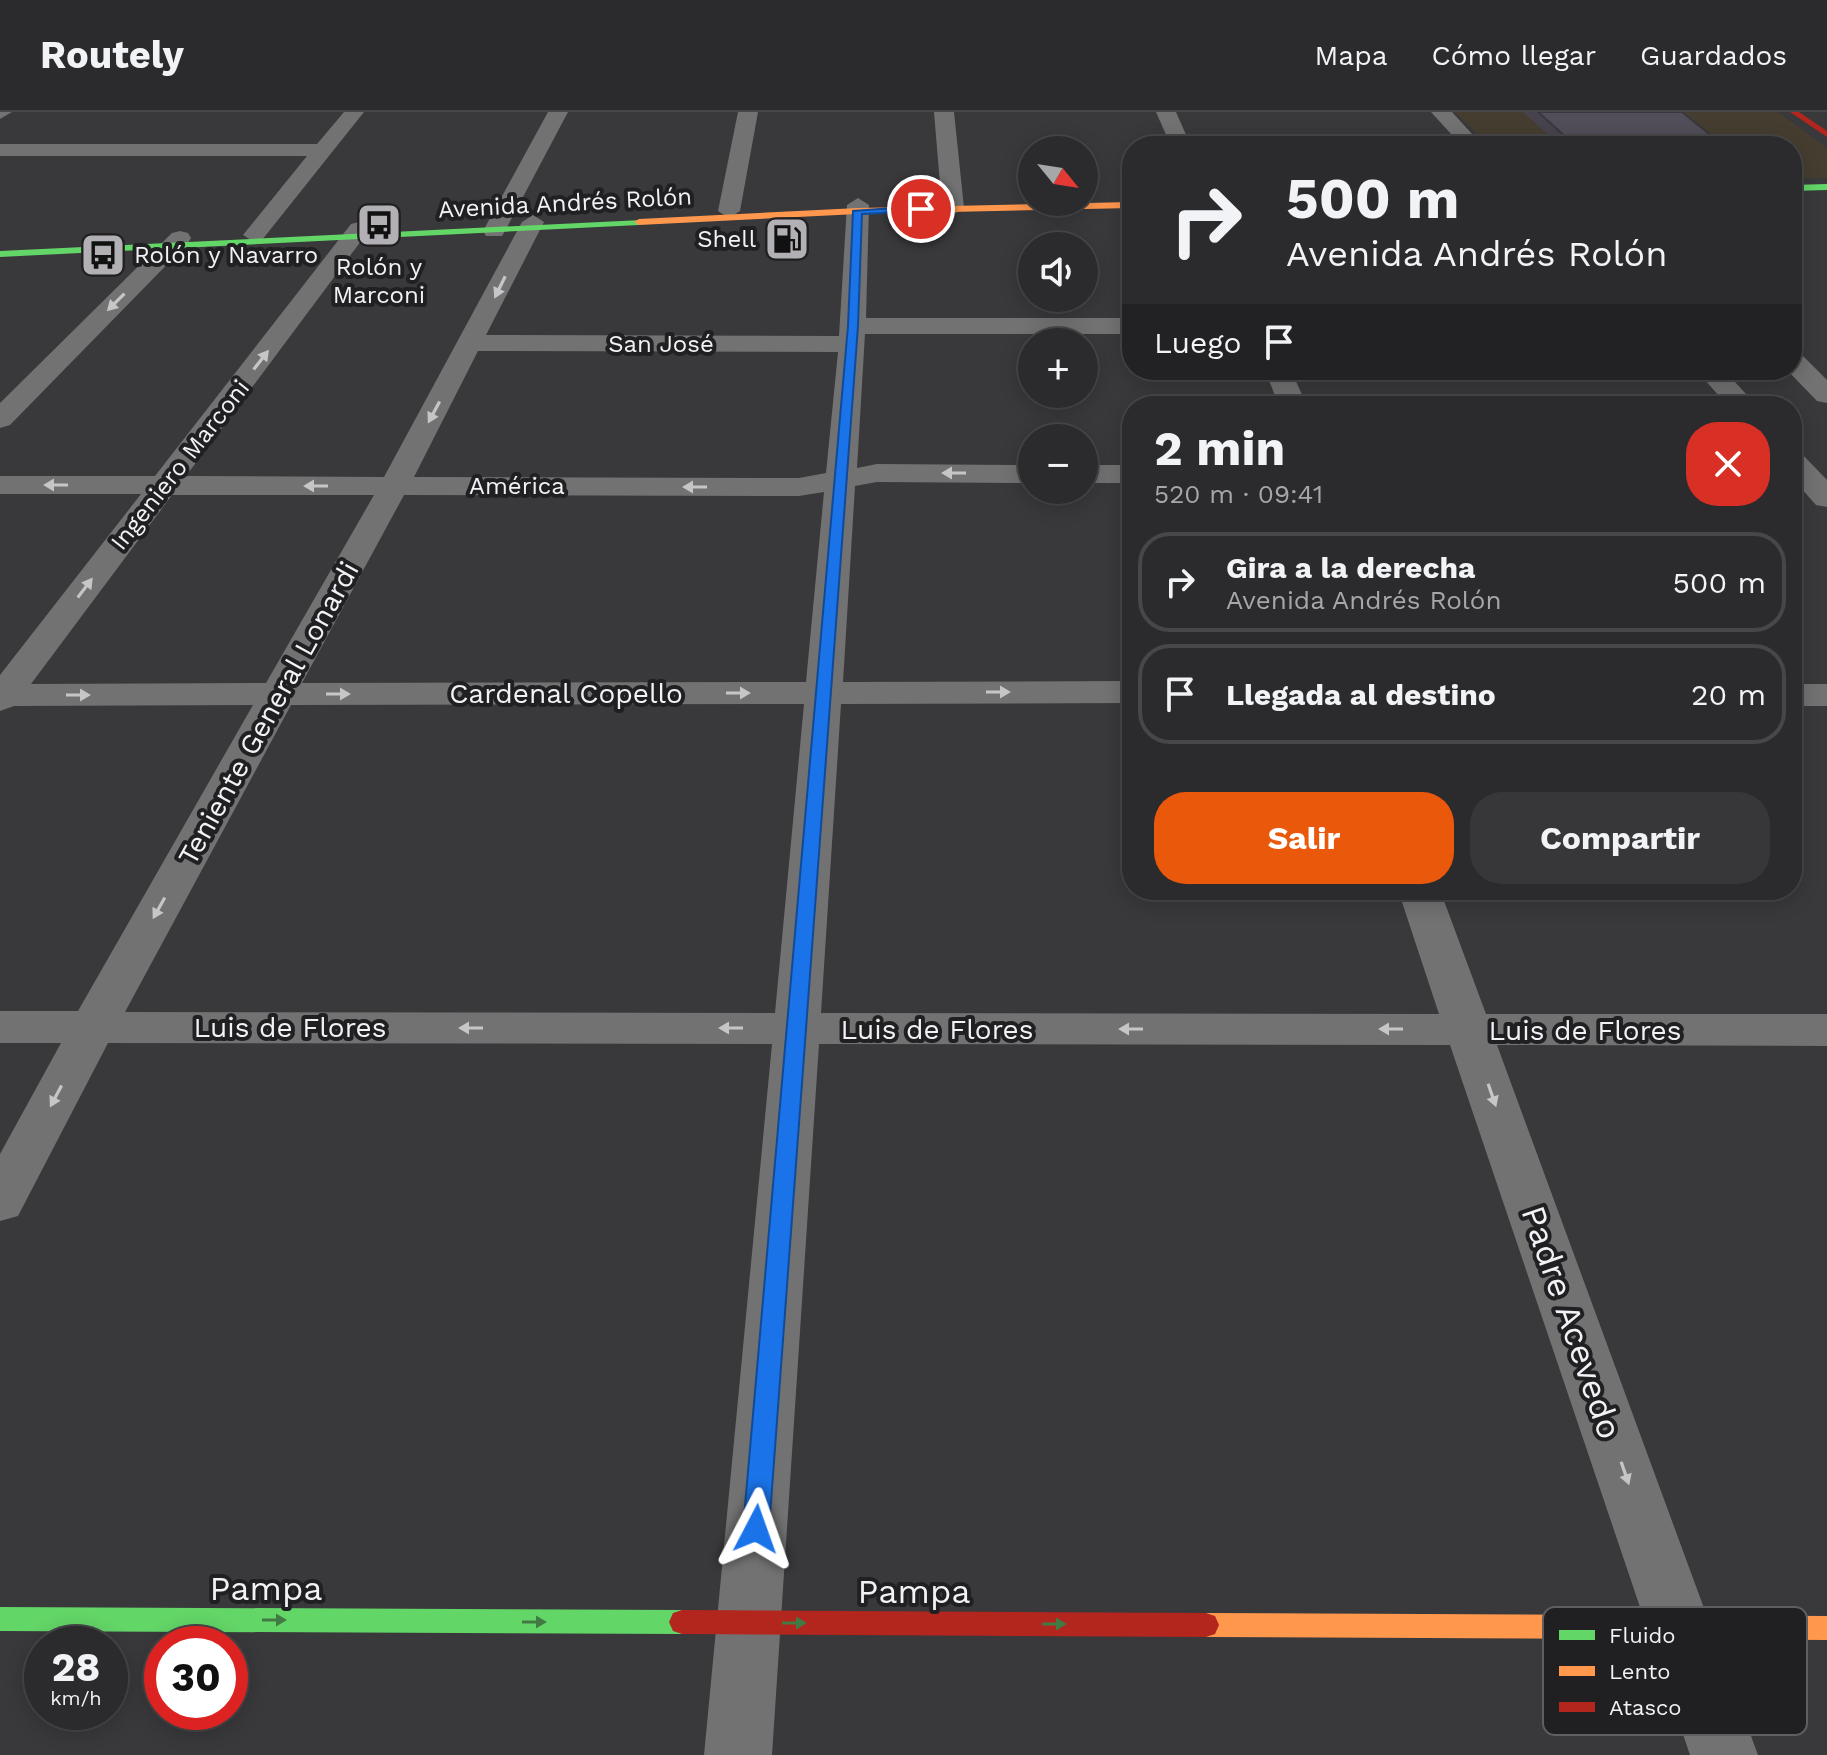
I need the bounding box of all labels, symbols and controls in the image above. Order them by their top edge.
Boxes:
text: Routely [40,33,184,77]
text: Mapa [1315,39,1388,72]
text: Cómo llegar [1432,39,1596,72]
text: Guardados [1640,39,1787,72]
north arrow [1018,136,1098,216]
map controls [1018,136,1098,504]
text: 500 m [1286,166,1460,232]
icon: right [1154,168,1258,272]
pin [887,175,955,243]
street label: Avenida Andrés Rolón [437,182,693,224]
icon: arrive [899,187,943,231]
bus stop icon: Rolón y Marconi [355,201,403,249]
fuel station icon: Shell [763,215,811,263]
place label: Shell [697,225,757,253]
bus stop icon: Rolón y Navarro [79,231,127,279]
button: sound [1018,232,1098,312]
text: Avenida Andrés Rolón [1286,233,1667,275]
place label: Rolón y Navarro [134,241,318,269]
place label: Rolón y Marconi [333,253,425,309]
one-way arrow [493,275,506,298]
one-way arrow [107,292,126,311]
icon: arrive [1257,320,1301,364]
text: Luego [1154,325,1241,360]
button: + [1018,328,1098,408]
street label: San José [608,330,714,358]
one-way arrow [252,350,268,370]
street label: Ingeniero Marconi [105,374,255,556]
one-way arrow [428,401,442,423]
text: 2 min [1154,420,1285,477]
button: close [1686,422,1770,506]
button: − [1018,424,1098,504]
one-way arrow [941,467,966,480]
street label: América [469,472,565,500]
one-way arrow [43,479,68,491]
text: 520 m · 09:41 [1154,479,1323,509]
one-way arrow [303,480,328,492]
one-way arrow [682,481,707,493]
text: Gira a la derecha [1226,550,1475,585]
street label: Teniente General Lonardi [171,556,366,871]
icon: right [1158,560,1202,604]
text: 500 m [1672,565,1766,600]
one-way arrow [77,578,93,598]
text: Avenida Andrés Rolón [1226,585,1502,615]
icon: arrive [1158,672,1202,716]
street label: Cardenal Copello [449,677,683,710]
text: Llegada al destino [1226,677,1496,712]
text: 20 m [1691,677,1766,712]
one-way arrow [986,686,1011,698]
one-way arrow [726,687,751,699]
one-way arrow [326,688,351,700]
one-way arrow [66,689,91,701]
button: Salir [1154,792,1454,884]
button: Compartir [1470,792,1770,884]
one-way arrow [152,897,165,920]
street label: Luis de Flores [193,1011,387,1044]
street label: Luis de Flores [840,1013,1034,1046]
street label: Luis de Flores [1488,1014,1682,1047]
one-way arrow [458,1022,483,1034]
one-way arrow [718,1022,743,1034]
one-way arrow [1118,1023,1143,1035]
one-way arrow [1378,1023,1403,1035]
one-way arrow [1486,1084,1498,1108]
one-way arrow [50,1085,64,1107]
street label: Padre Acevedo [1513,1200,1631,1444]
one-way arrow [1619,1461,1631,1485]
position arrow [714,1487,798,1571]
street label: Pampa [210,1568,322,1608]
street label: Pampa [858,1571,970,1611]
legend [1543,1607,1807,1735]
one-way arrow [262,1614,287,1626]
one-way arrow [522,1615,547,1628]
one-way arrow [782,1617,807,1629]
one-way arrow [1042,1618,1067,1630]
text: Fluido [1609,1623,1676,1648]
speed limit sign: 30 [144,1626,248,1730]
text: 28 [52,1644,100,1691]
text: Lento [1609,1659,1670,1684]
text: km/h [50,1686,102,1710]
text: Atasco [1609,1695,1682,1720]

